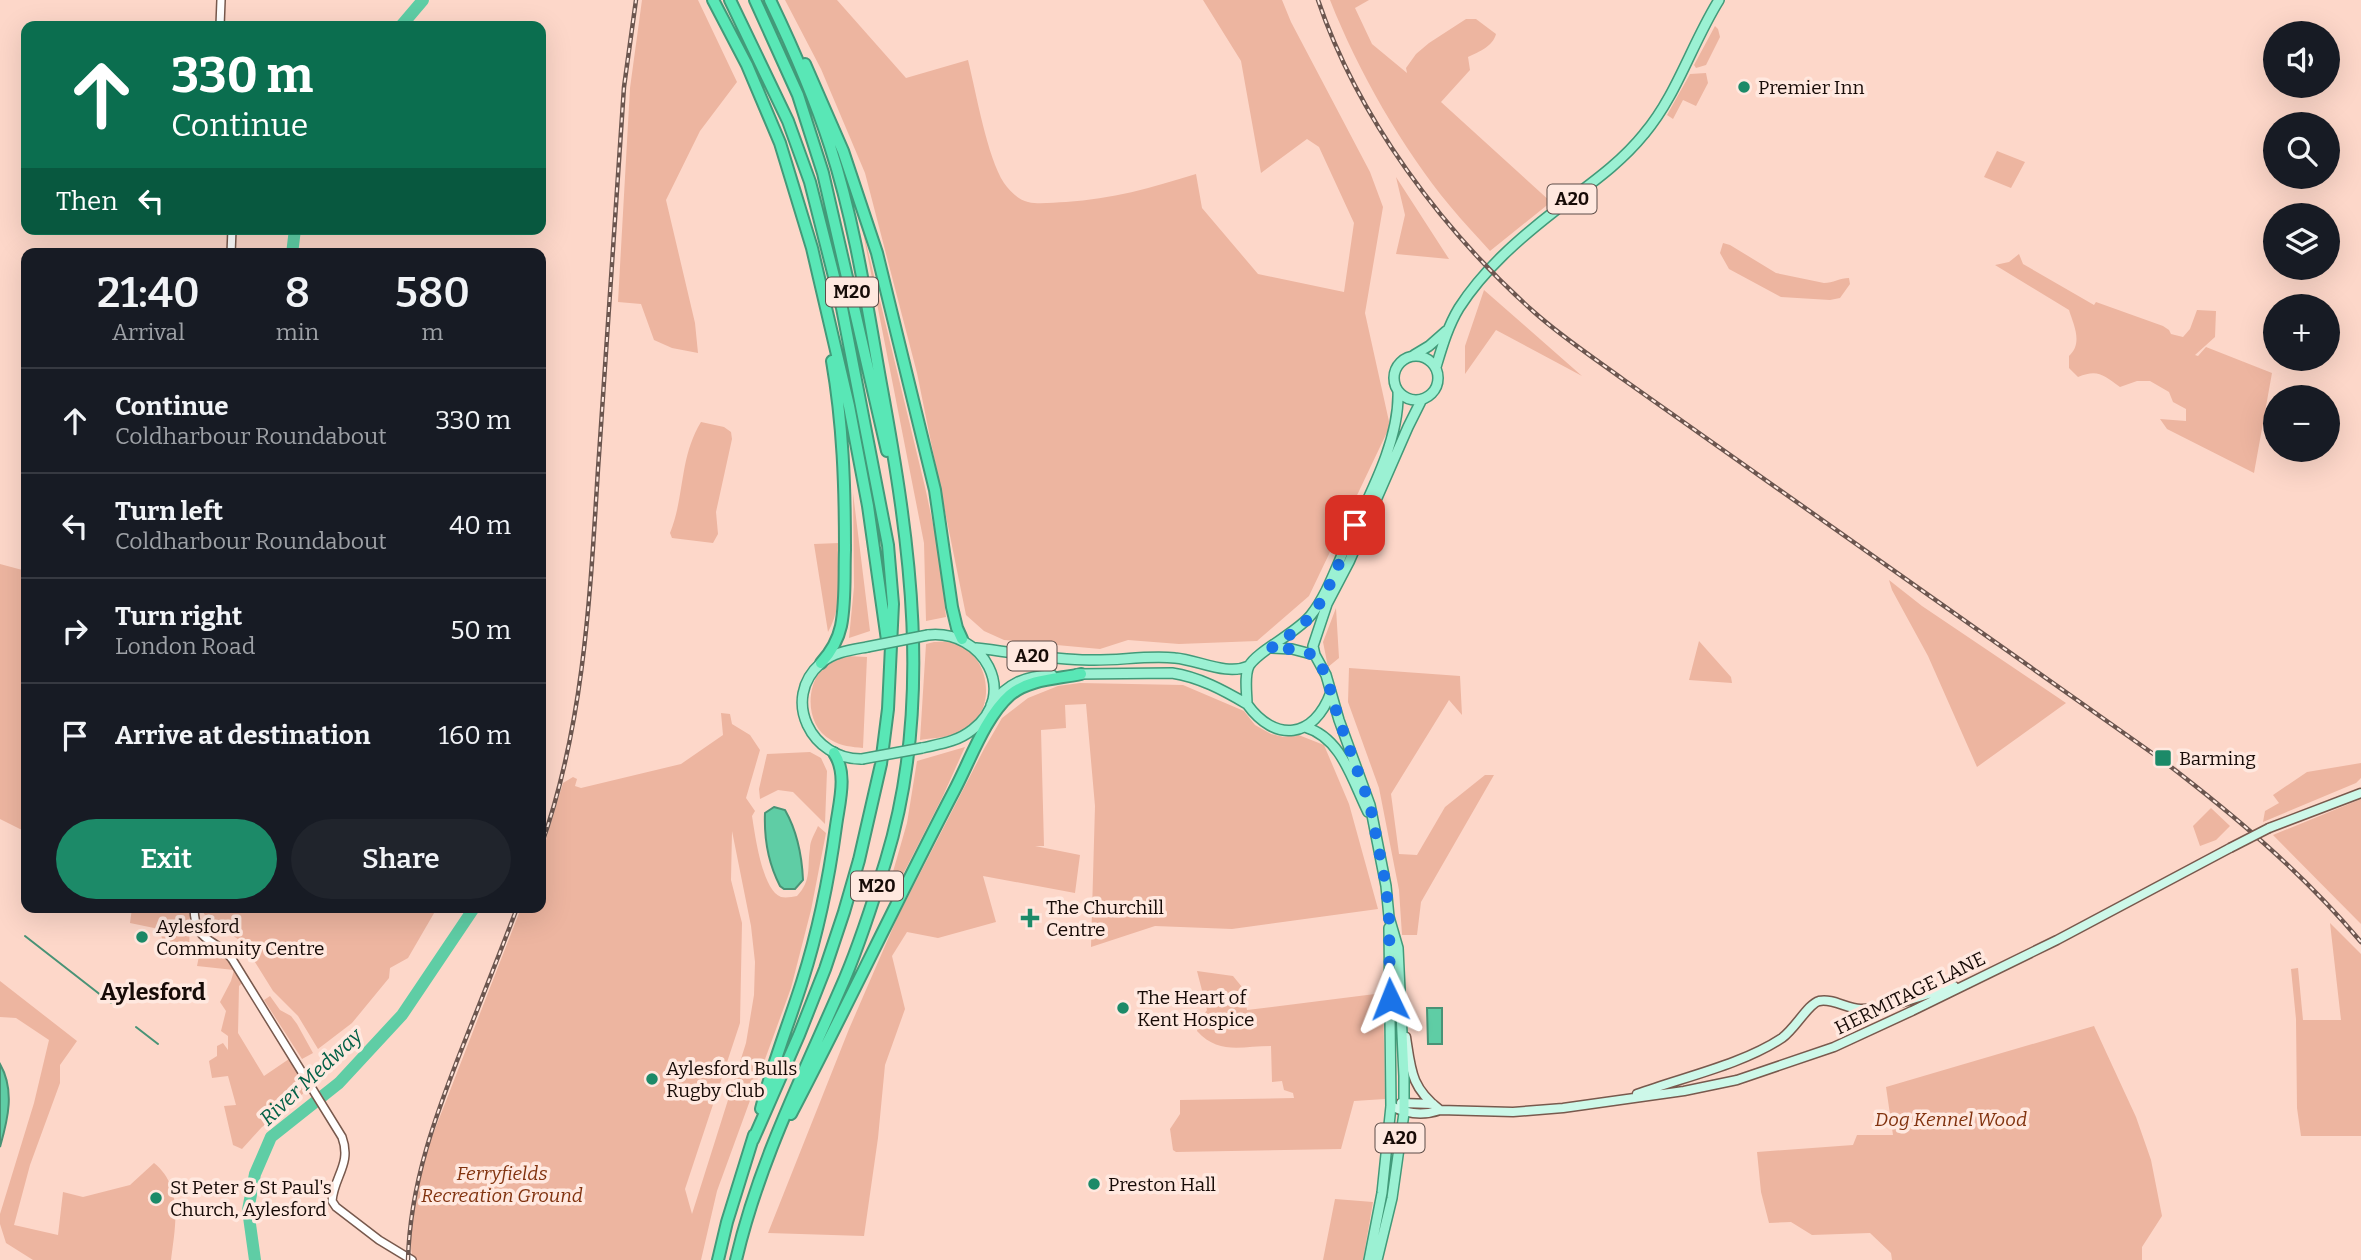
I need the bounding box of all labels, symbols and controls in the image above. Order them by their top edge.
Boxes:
map controls [2263,21,2340,462]
button: sound [2263,21,2340,98]
text: 330 m [171,46,313,105]
icon: ahead [56,49,147,140]
place label: Premier Inn [1758,76,1865,99]
marker: Premier Inn [1736,79,1752,95]
text: Continue [171,106,308,144]
button: search [2263,112,2340,189]
icon: left [132,182,170,220]
road number: A20 [1548,184,1596,214]
text: Then [56,186,118,217]
button: layers [2263,203,2340,280]
text: 21:40 [97,268,200,318]
text: 8 [285,268,310,318]
text: 580 [395,268,470,318]
road number: M20 [826,278,878,306]
button: + [2263,294,2340,371]
text: Arrival [112,318,185,346]
text: min [276,318,319,346]
text: m [422,318,444,346]
button: − [2263,385,2340,462]
text: Continue [115,391,229,422]
icon: ahead [56,402,94,440]
text: 330 m [435,405,511,436]
text: Coldharbour Roundabout [115,422,387,450]
pin [1325,495,1385,555]
text: Turn left [115,496,223,527]
icon: arrive [1336,506,1374,544]
icon: left [56,507,94,545]
text: 40 m [449,510,511,541]
text: Coldharbour Roundabout [115,527,387,555]
text: Turn right [115,601,242,632]
icon: right [56,612,94,650]
text: 50 m [450,615,511,646]
text: London Road [115,632,255,660]
road number: A20 [1007,642,1056,670]
icon: arrive [56,717,94,755]
text: Arrive at destination [115,720,370,751]
text: 160 m [439,720,511,751]
place label: Barming [2179,747,2256,770]
marker: Barming [2153,748,2173,768]
button: Exit [56,819,277,899]
button: Share [291,819,511,899]
road number: M20 [851,872,903,900]
place label: The Churchill Centre [1046,896,1164,941]
marker: The Churchill Centre [1020,908,1040,928]
place label: Aylesford Community Centre [156,915,324,960]
marker: Aylesford Community Centre [134,929,150,945]
street label: HERMITAGE LANE [1831,947,1989,1039]
position arrow [1353,962,1427,1036]
district label: Aylesford [100,978,206,1006]
place label: The Heart of Kent Hospice [1137,986,1254,1031]
marker: The Heart of Kent Hospice [1115,1000,1131,1016]
water label: River Medway [254,1022,369,1131]
place label: Aylesford Bulls Rugby Club [666,1057,797,1102]
marker: Aylesford Bulls Rugby Club [644,1071,660,1087]
park label: Dog Kennel Wood [1875,1108,2027,1131]
road number: A20 [1376,1124,1424,1153]
park label: Ferryfields Recreation Ground [421,1162,583,1207]
place label: Preston Hall [1108,1173,1216,1196]
place label: St Peter & St Paul's Church, Aylesford [170,1176,332,1221]
marker: Preston Hall [1086,1176,1102,1192]
marker: St Peter & St Paul's Church, Aylesford [148,1190,164,1206]

